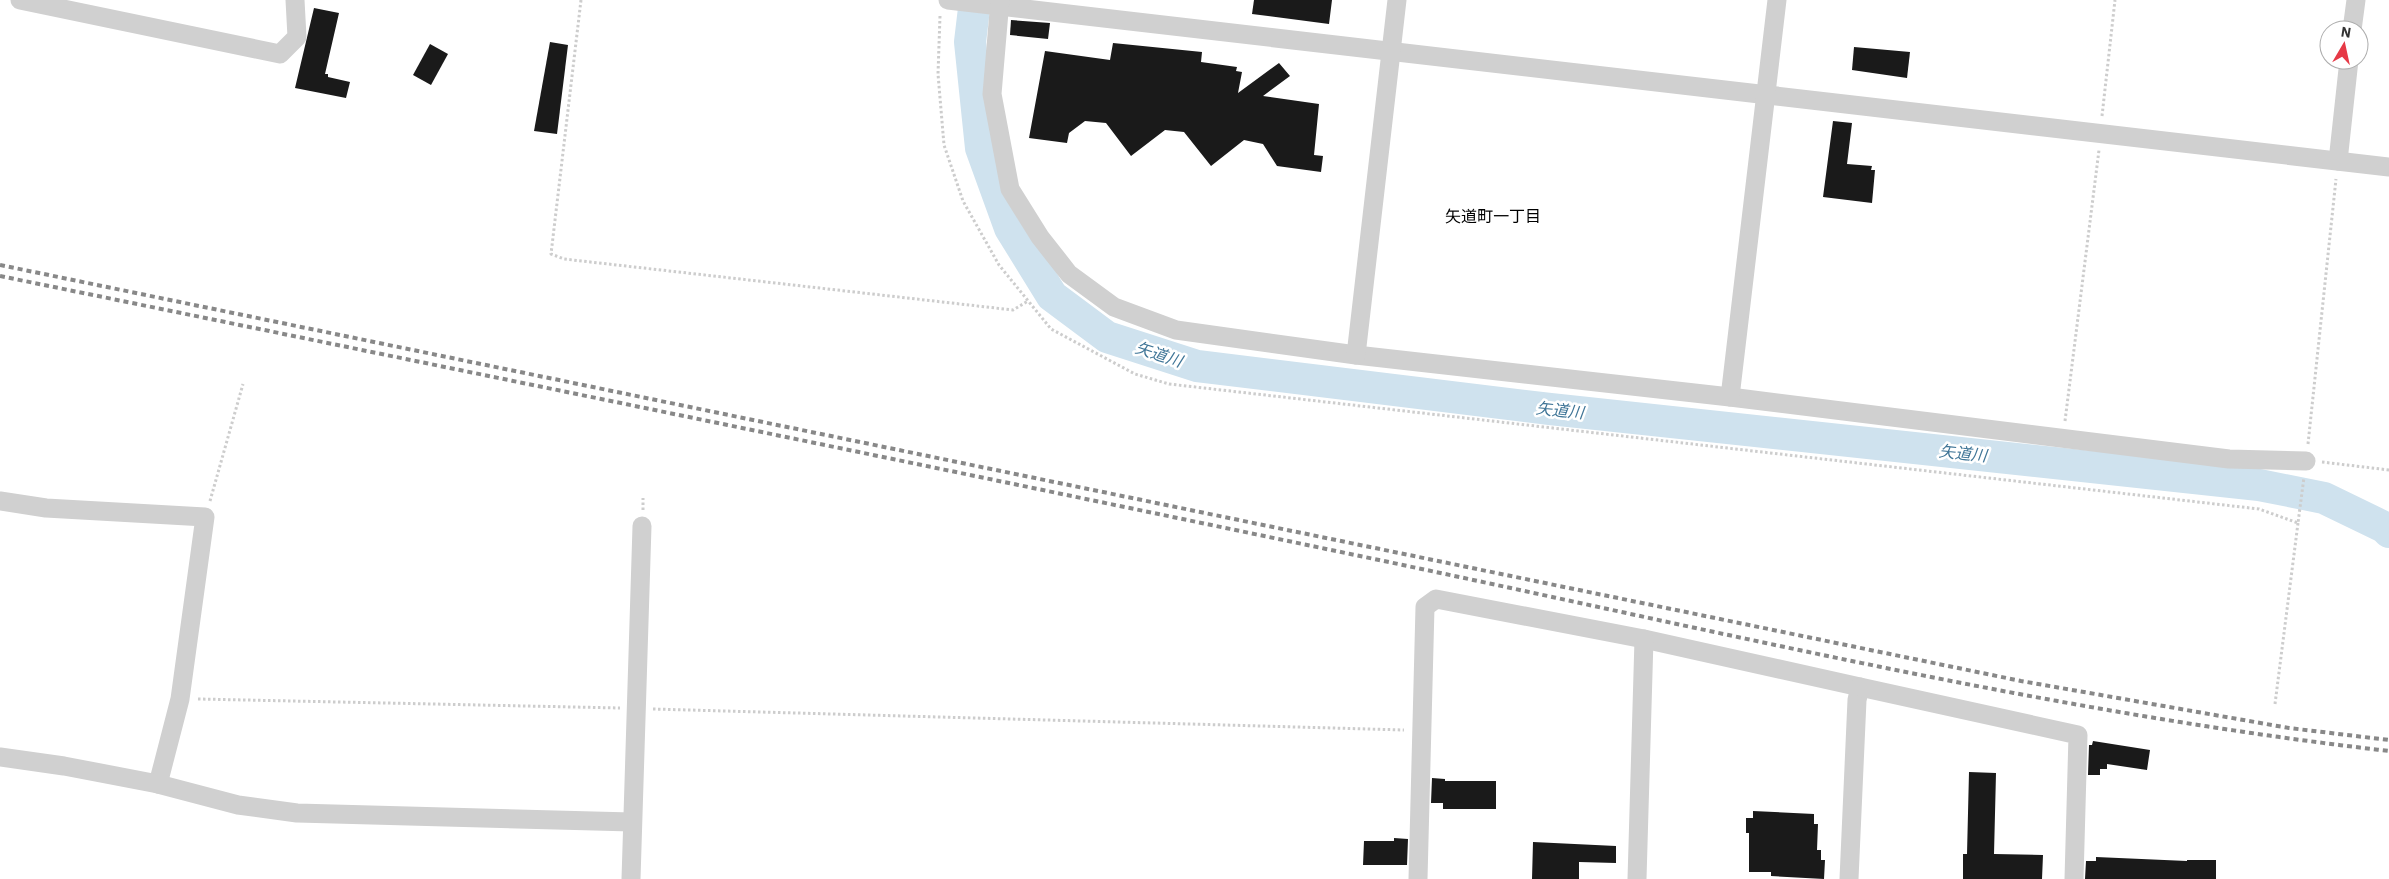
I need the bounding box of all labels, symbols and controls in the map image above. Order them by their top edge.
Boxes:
north arrow [2319,20,2369,70]
text: N [2340,22,2352,42]
district label: 矢道町一丁目 [1445,206,1541,226]
water label: 矢道川 [1133,337,1187,372]
water label: 矢道川 [1535,398,1587,423]
water label: 矢道川 [1938,441,1990,466]

